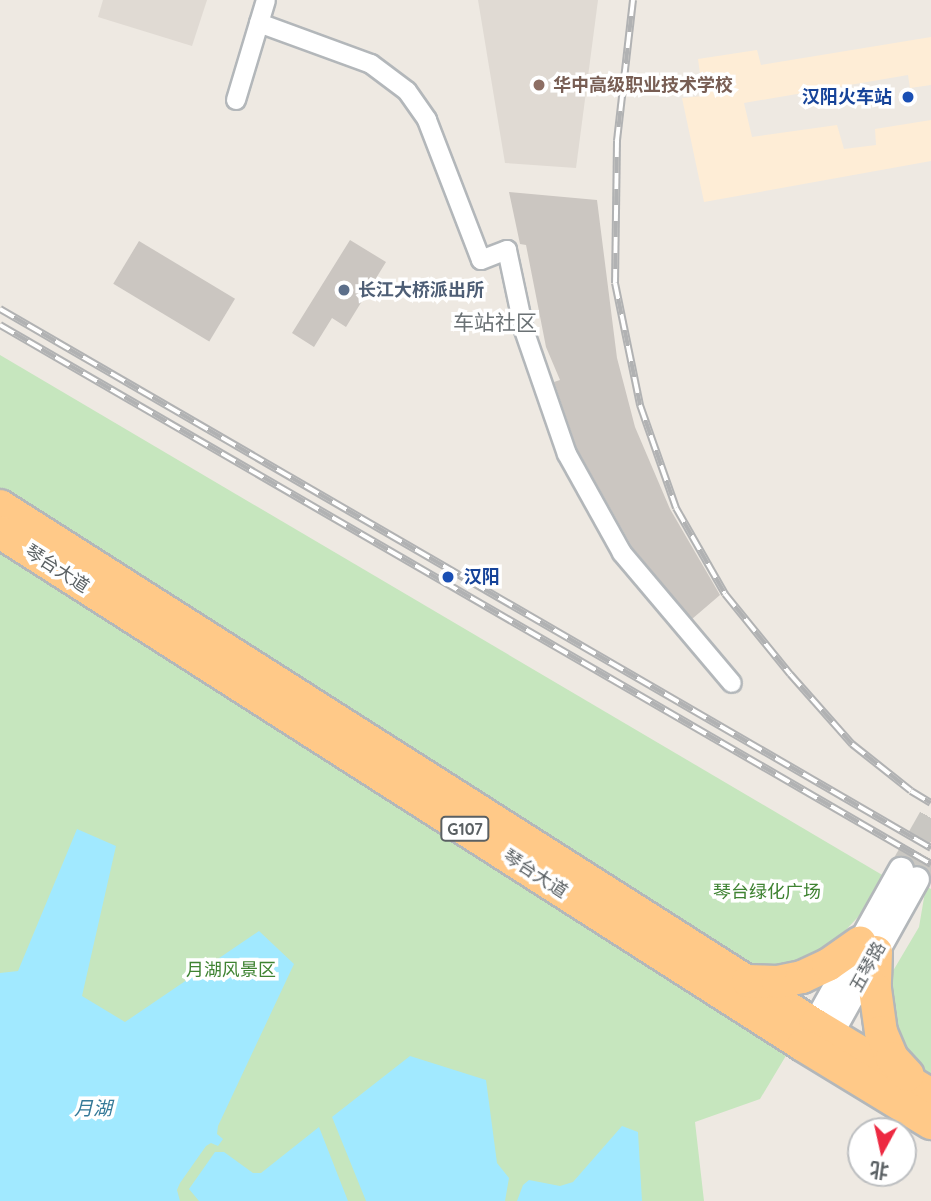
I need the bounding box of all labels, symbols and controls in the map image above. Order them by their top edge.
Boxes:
place label: 华中高级职业技术学校 [553,74,733,96]
marker: 华中高级职业技术学校 [531,77,547,93]
place label: 汉阳火车站 [802,86,892,108]
marker: 汉阳火车站 [898,87,918,107]
place label: 长江大桥派出所 [358,279,484,301]
marker: 长江大桥派出所 [336,282,352,298]
district label: 车站社区 [453,309,537,335]
street label: 琴台大道 [21,540,93,598]
place label: 汉阳 [464,566,500,588]
marker: 汉阳 [438,567,458,587]
road number: G107 [439,816,491,842]
street label: 琴台大道 [499,845,571,903]
park label: 琴台绿化广场 [713,881,821,903]
street label: 五琴路 [845,938,891,996]
park label: 月湖风景区 [186,959,276,981]
water label: 月湖 [74,1098,112,1120]
north arrow [847,1117,917,1187]
text: 北 [868,1158,890,1184]

